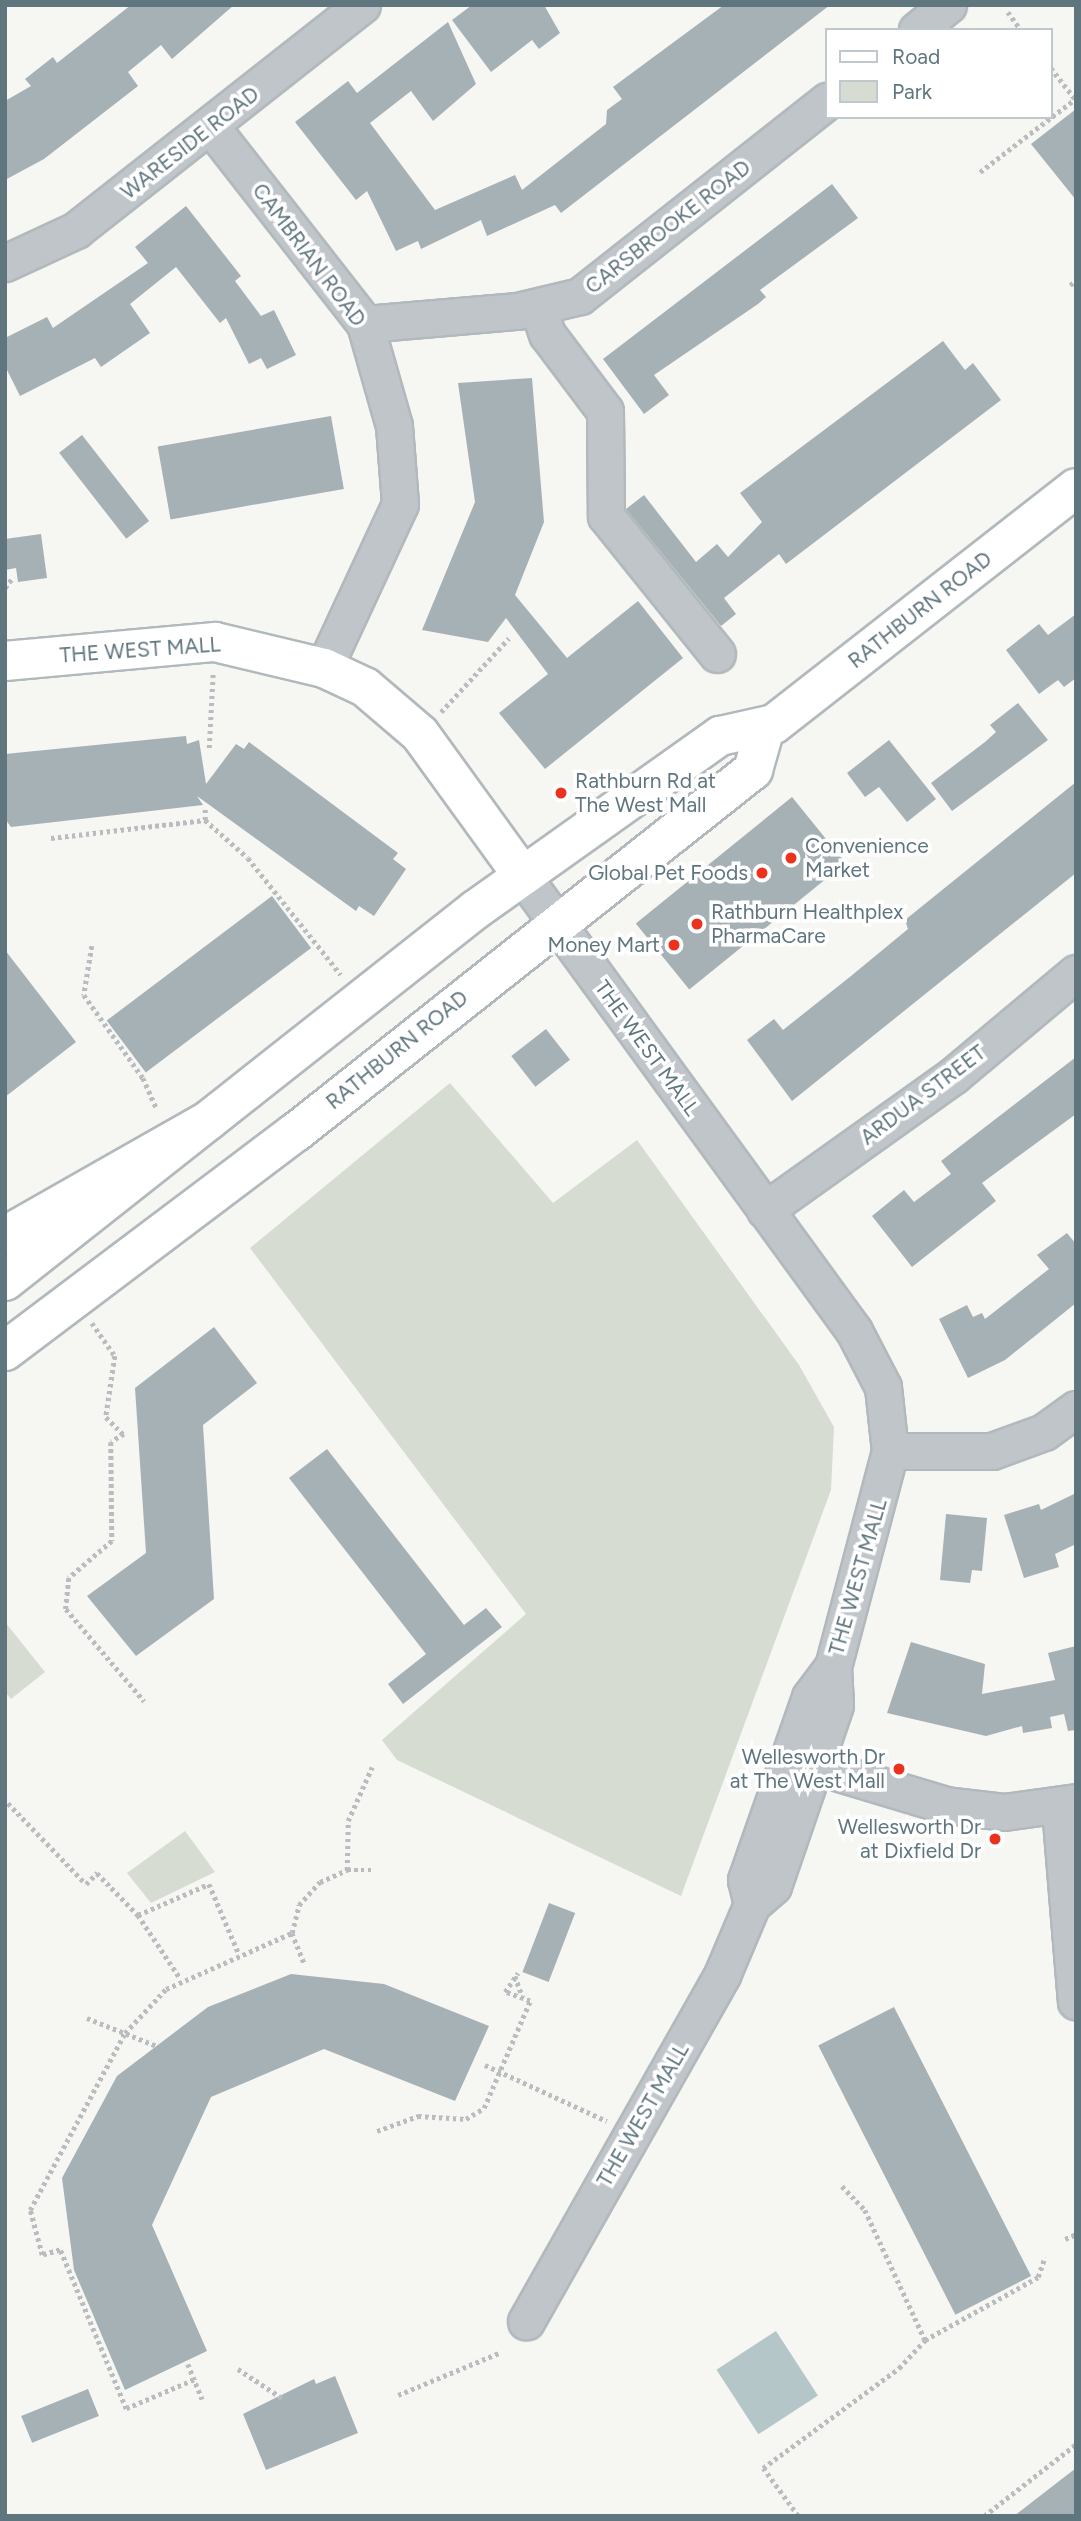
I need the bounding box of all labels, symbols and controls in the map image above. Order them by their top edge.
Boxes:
legend [825,28,1053,119]
text: Road [892,44,940,69]
text: Park [892,79,932,104]
street label: WARESIDE ROAD [116,81,264,205]
street label: CARSBROOKE ROAD [580,155,756,299]
street label: CAMBRIAN ROAD [247,179,371,331]
street label: RATHBURN ROAD [843,546,997,674]
street label: THE WEST MALL [59,632,221,668]
place label: Rathburn Rd at The West Mall [575,768,716,818]
marker: Rathburn Rd at The West Mall [553,785,569,801]
place label: Convenience Market [805,833,929,883]
marker: Convenience Market [783,850,799,866]
place label: Global Pet Foods [588,860,748,886]
marker: Global Pet Foods [754,865,770,881]
place label: Rathburn Healthplex PharmaCare [711,899,903,949]
marker: Rathburn Healthplex PharmaCare [689,916,705,932]
place label: Money Mart [547,932,660,958]
marker: Money Mart [666,937,682,953]
street label: THE WEST MALL [589,975,705,1121]
street label: RATHBURN ROAD [321,985,473,1115]
street label: ARDUA STREET [855,1040,991,1150]
street label: THE WEST MALL [824,1496,892,1658]
place label: Wellesworth Dr at The West Mall [730,1744,885,1794]
marker: Wellesworth Dr at The West Mall [891,1761,907,1777]
place label: Wellesworth Dr at Dixfield Dr [838,1814,981,1864]
marker: Wellesworth Dr at Dixfield Dr [987,1831,1003,1847]
street label: THE WEST MALL [592,2039,694,2191]

